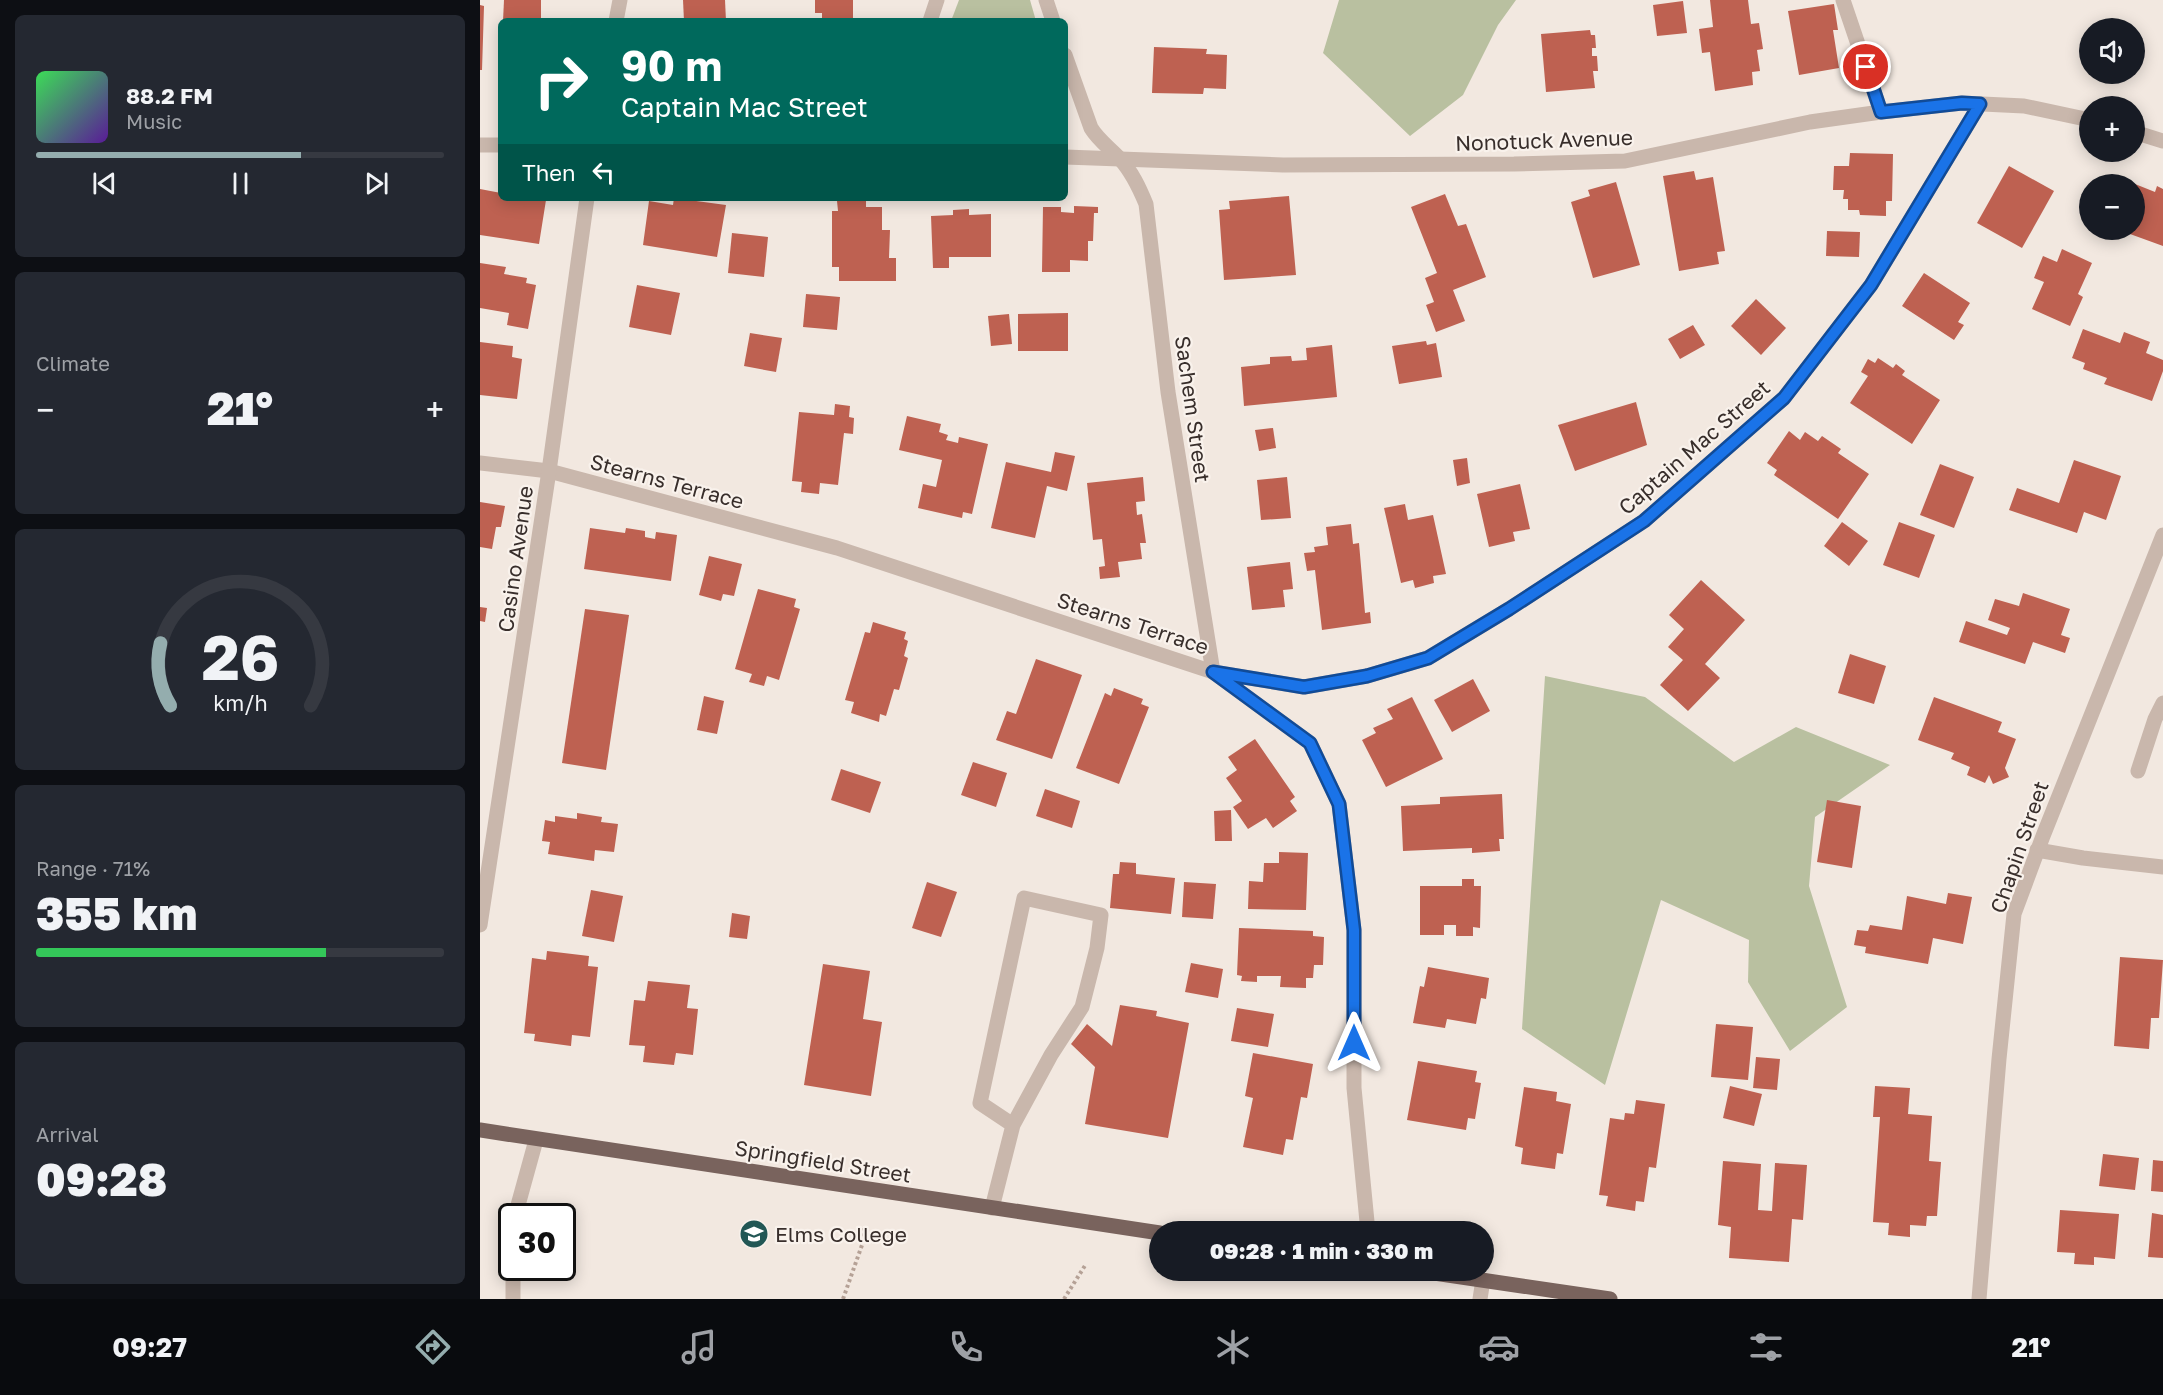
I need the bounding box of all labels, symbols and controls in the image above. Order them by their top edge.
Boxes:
map controls [2079,18,2145,240]
button: sound [2079,18,2145,84]
text: 90 m [621,40,722,90]
pin [1840,41,1891,92]
icon: right [522,42,600,120]
icon: arrive [1849,50,1882,83]
text: 88.2 FM [126,82,213,109]
text: Captain Mac Street [621,91,868,123]
button: + [2079,96,2145,162]
text: Music [126,109,182,133]
street label: Nonotuck Avenue [1455,124,1633,156]
icon: left [587,156,620,189]
text: Then [522,159,575,186]
icon: previous [88,167,121,200]
icon: pause [224,167,257,200]
icon: next [360,167,393,200]
button: − [2079,174,2145,240]
street label: Sachem Street [1170,334,1216,484]
text: Climate [36,351,110,375]
street label: Captain Mac Street [1613,374,1775,520]
text: 21° [207,381,273,435]
text: − [36,390,54,429]
text: + [426,390,444,429]
street label: Stearns Terrace [587,448,747,514]
street label: Casino Avenue [492,484,538,634]
street label: Stearns Terrace [1054,586,1212,660]
text: 26 [201,620,279,695]
text: km/h [213,691,267,717]
street label: Chapin Street [1984,778,2054,916]
text: Range · 71% [36,856,150,880]
text: 355 km [36,886,197,940]
position arrow [1322,1011,1386,1075]
text: Arrival [36,1122,99,1146]
street label: Springfield Street [733,1134,913,1188]
text: 09:28 [36,1152,167,1206]
speed limit sign: 30 [498,1203,576,1281]
school or university icon: Elms College [738,1218,770,1250]
place label: Elms College [775,1221,907,1247]
text: 09:28 · 1 min · 330 m [1210,1237,1433,1264]
icon: directions [412,1326,454,1368]
icon: music [678,1326,720,1368]
icon: phone [945,1326,987,1368]
icon: climate [1212,1326,1254,1368]
icon: car [1478,1326,1520,1368]
icon: filters [1745,1326,1787,1368]
text: 09:27 [112,1331,187,1363]
text: 21° [2012,1331,2051,1363]

